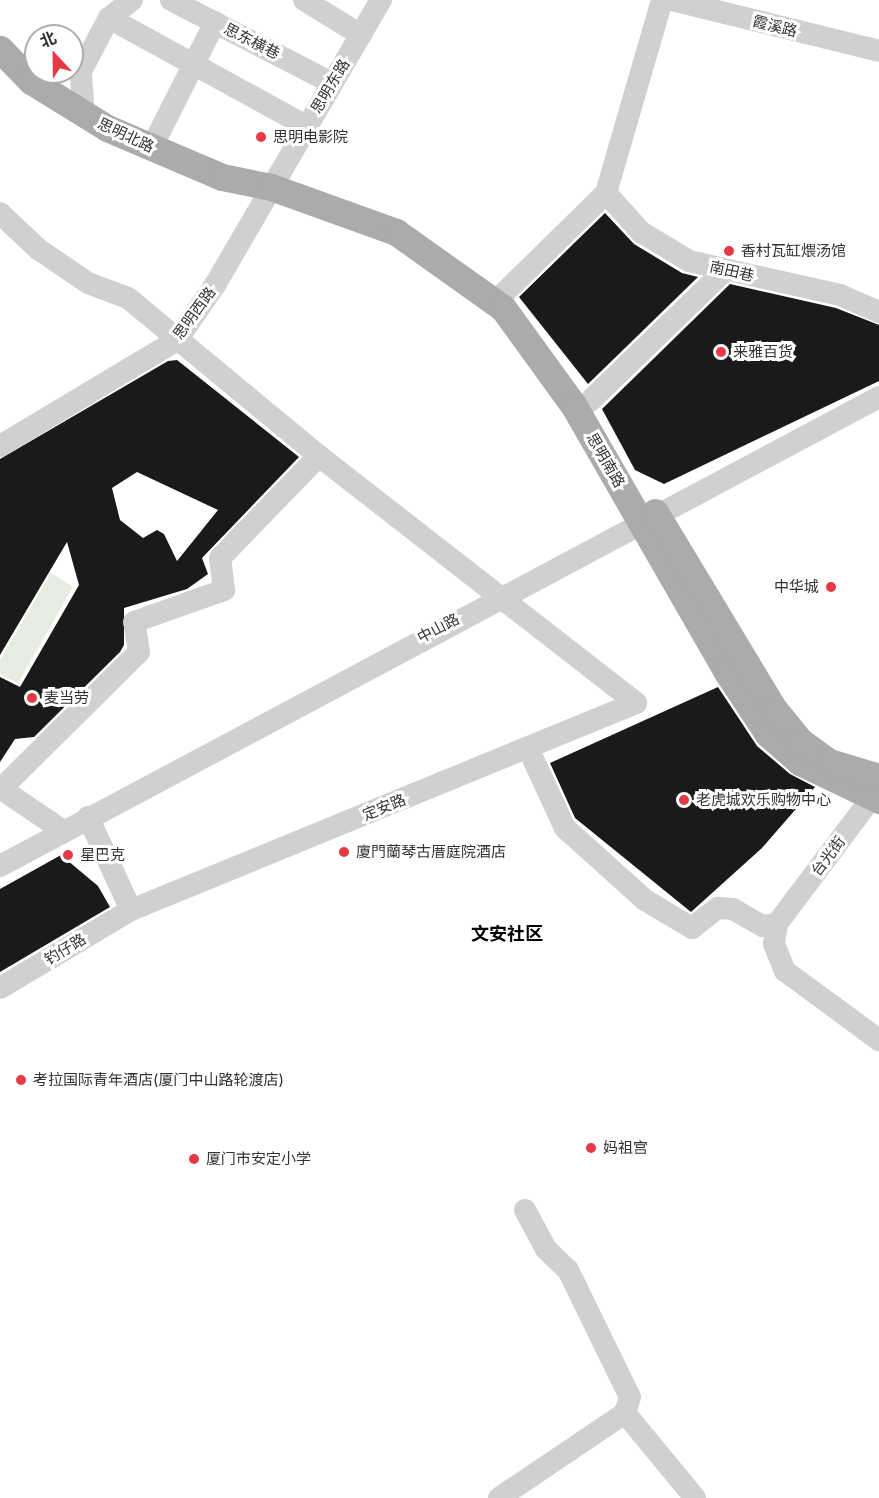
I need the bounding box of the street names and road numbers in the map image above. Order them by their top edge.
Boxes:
street label: 霞溪路 [751,12,799,40]
street label: 思东横巷 [221,19,283,63]
street label: 思明东路 [307,56,353,116]
street label: 思明北路 [95,114,157,156]
street label: 南田巷 [708,257,756,285]
street label: 思明西路 [169,283,219,343]
street label: 思明南路 [583,430,629,490]
street label: 中山路 [414,609,462,647]
street label: 定安路 [360,790,408,824]
street label: 台光街 [807,833,849,879]
street label: 钓仔路 [41,930,89,968]

